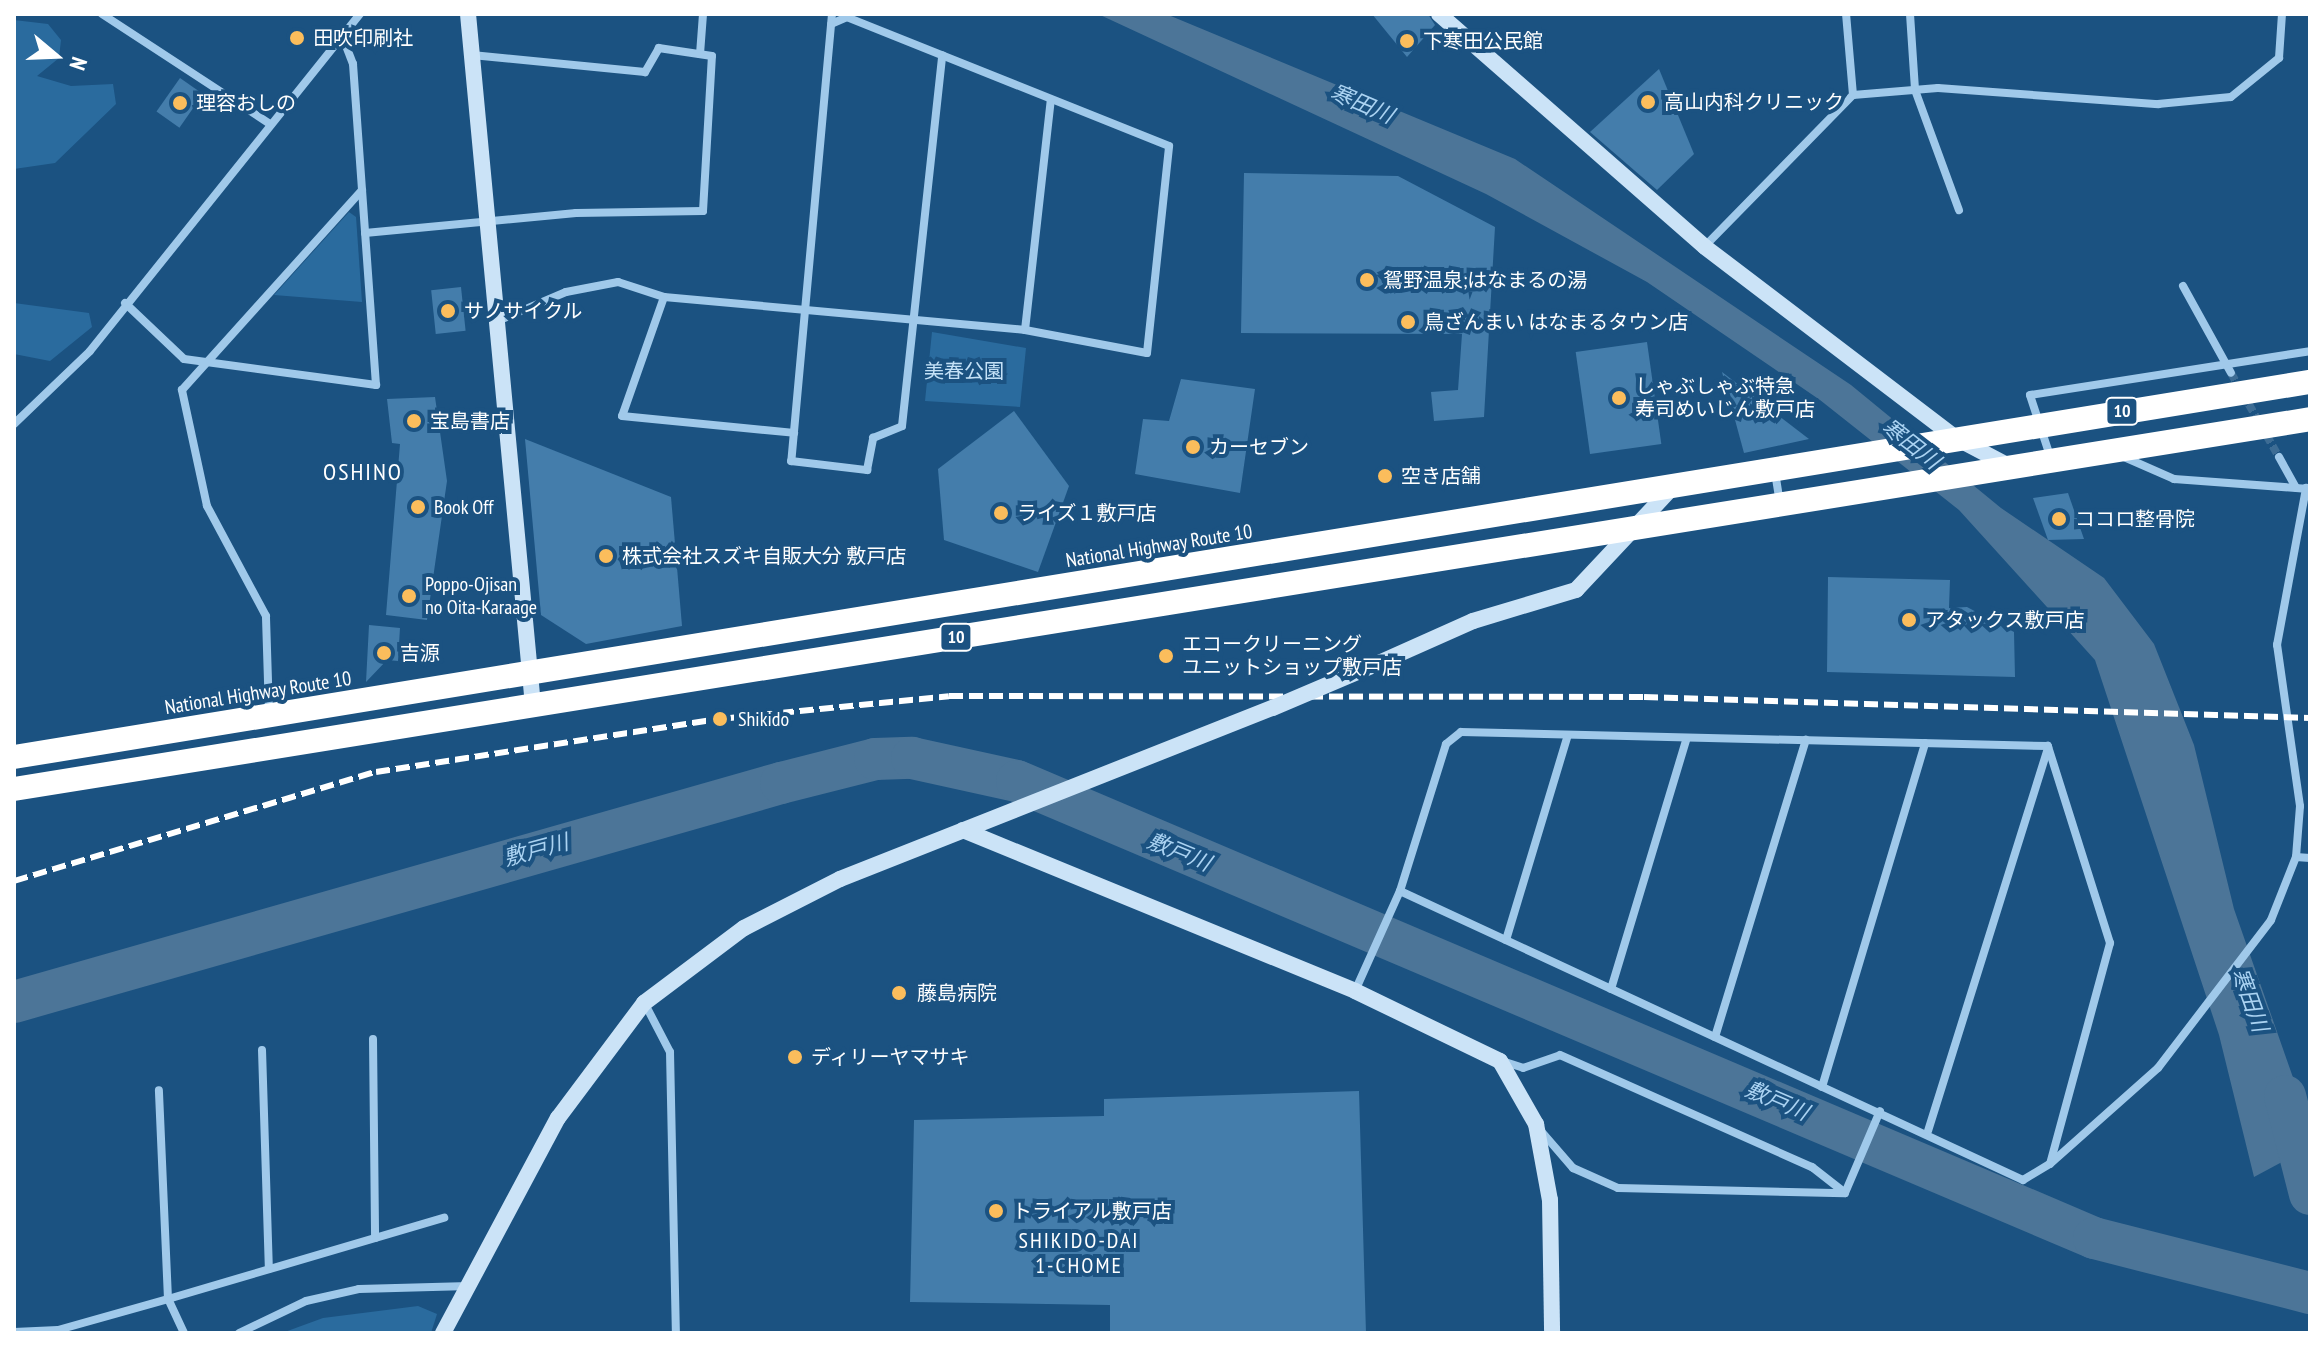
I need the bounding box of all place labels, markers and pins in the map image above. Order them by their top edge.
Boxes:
place label: 田吹印刷社 [313,26,413,50]
marker: 田吹印刷社 [288,29,306,47]
place label: 下寒田公民館 [1423,29,1543,53]
marker: 下寒田公民館 [1398,32,1416,50]
place label: 高山内科クリニック [1664,90,1844,114]
place label: 理容おしの [196,91,296,115]
marker: 高山内科クリニック [1639,93,1657,111]
marker: 理容おしの [171,94,189,112]
place label: 鴛野温泉;はなまるの湯 [1383,268,1587,292]
marker: 鴛野温泉;はなまるの湯 [1358,271,1376,289]
place label: サノサイクル [464,299,584,323]
marker: サノサイクル [439,302,457,320]
place label: 鳥ざんまい はなまるタウン店 [1424,310,1688,334]
marker: 鳥ざんまい はなまるタウン店 [1399,313,1417,331]
place label: しゃぶしゃぶ特急 寿司めいじん敷戸店 [1635,374,1815,421]
marker: しゃぶしゃぶ特急 寿司めいじん敷戸店 [1610,389,1628,407]
place label: 宝島書店 [430,409,510,433]
marker: 宝島書店 [405,412,423,430]
place label: カーセブン [1209,435,1309,459]
marker: カーセブン [1184,438,1202,456]
place label: 空き店舗 [1401,464,1481,488]
marker: 空き店舗 [1376,467,1394,485]
place label: Book Off [434,495,494,519]
marker: Book Off [409,498,427,516]
place label: ライズ１敷戸店 [1017,501,1157,525]
marker: ライズ１敷戸店 [992,504,1010,522]
place label: ココロ整骨院 [2075,507,2195,531]
marker: ココロ整骨院 [2050,510,2068,528]
place label: 株式会社スズキ自販大分 敷戸店 [622,544,906,568]
marker: 株式会社スズキ自販大分 敷戸店 [597,547,615,565]
place label: Poppo-Ojisan no Oita-Karaage [425,572,537,619]
marker: Poppo-Ojisan no Oita-Karaage [400,587,418,605]
place label: アタックス敷戸店 [1925,608,2085,632]
marker: アタックス敷戸店 [1900,611,1918,629]
place label: エコークリーニング ユニットショップ敷戸店 [1182,632,1402,679]
place label: 吉源 [400,641,440,665]
marker: 吉源 [375,644,393,662]
marker: エコークリーニング ユニットショップ敷戸店 [1157,647,1175,665]
place label: Shikido [738,707,789,731]
marker: Shikido [709,708,731,730]
place label: 藤島病院 [917,981,997,1005]
marker: 藤島病院 [888,982,910,1004]
place label: ディリーヤマサキ [811,1045,971,1069]
marker: ディリーヤマサキ [786,1048,804,1066]
place label: トライアル敷戸店 [1012,1199,1172,1223]
marker: トライアル敷戸店 [987,1202,1005,1220]

